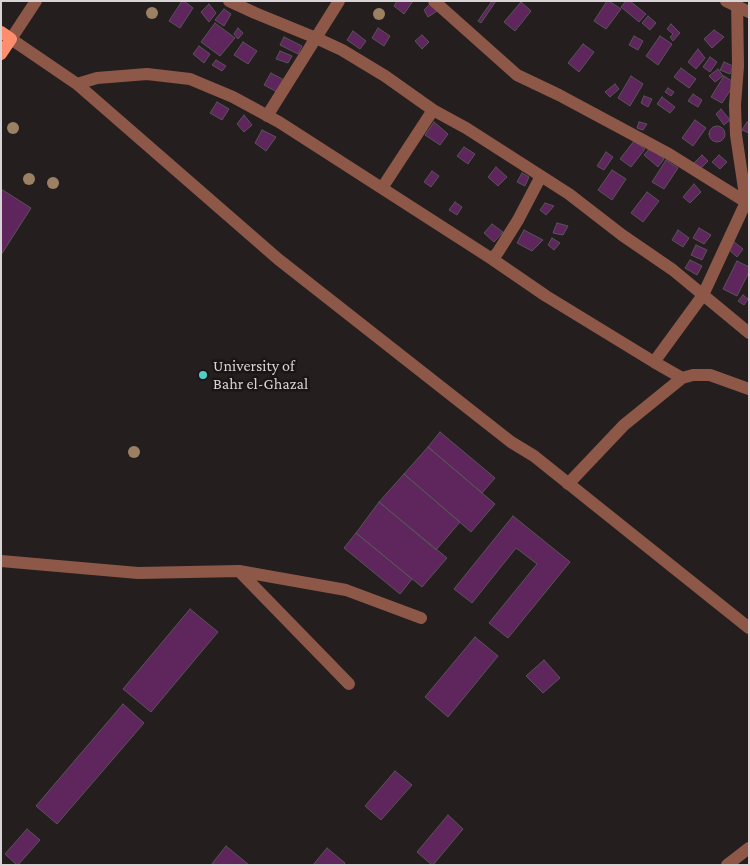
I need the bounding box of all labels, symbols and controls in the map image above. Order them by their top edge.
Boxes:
place label: University of Bahr el-Ghazal [213,356,308,394]
marker: University of Bahr el-Ghazal [197,369,209,381]

